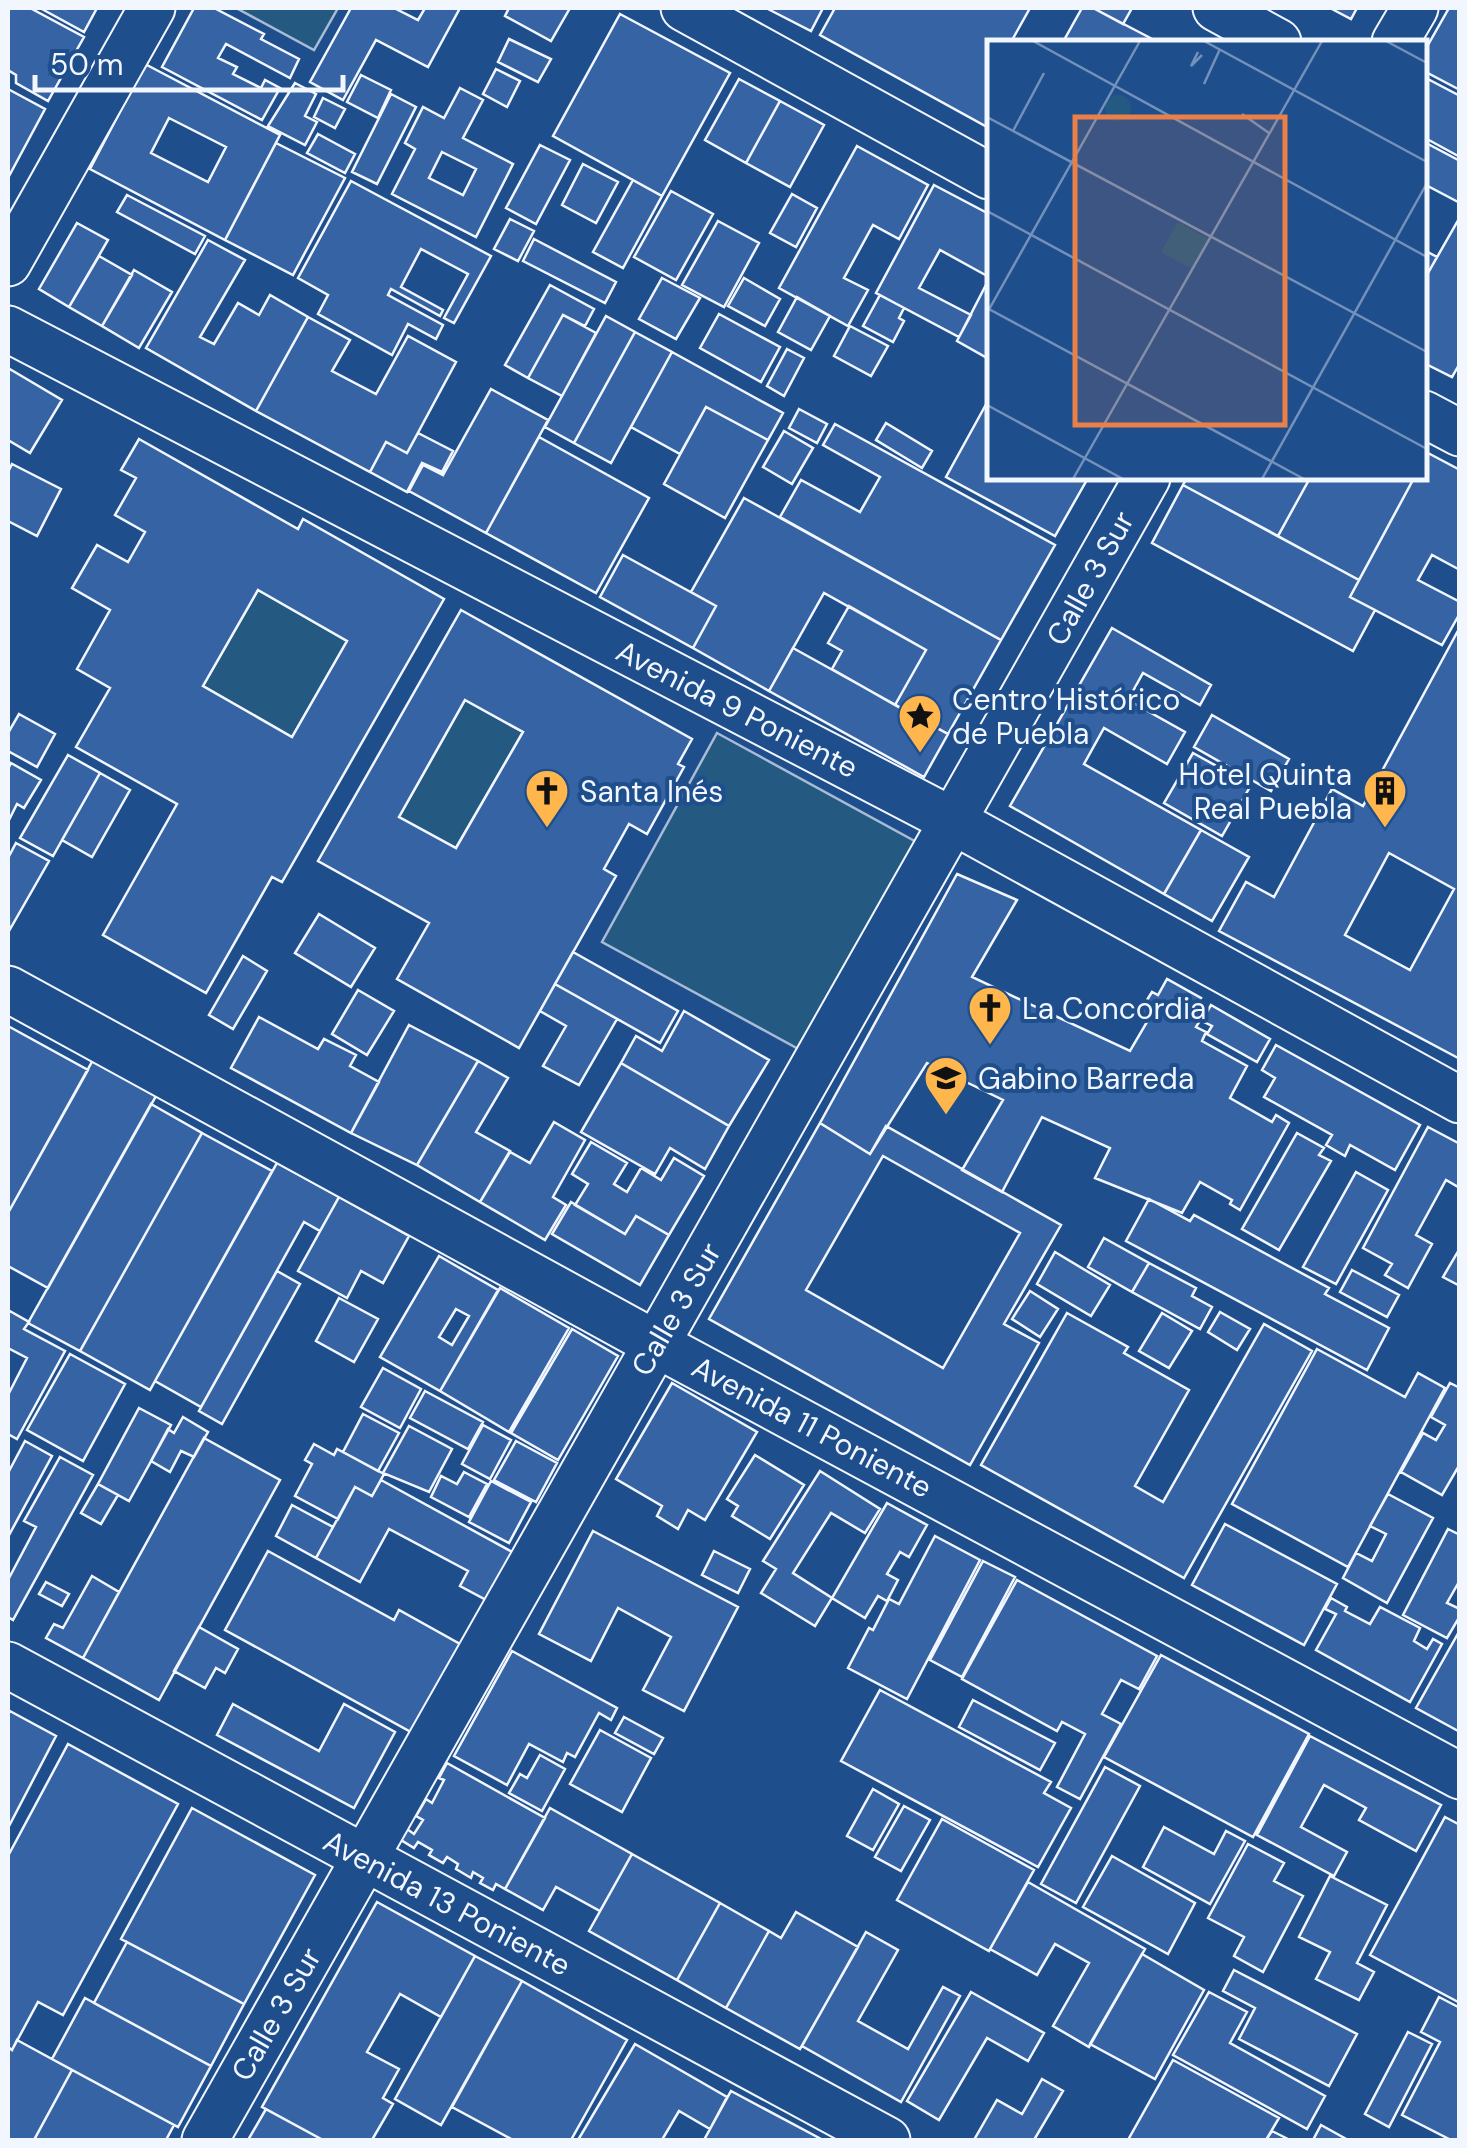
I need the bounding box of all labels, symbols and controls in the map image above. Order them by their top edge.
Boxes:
scale bar [35,30,342,92]
inset map [987,40,1427,480]
text: 50 m [50,45,124,84]
street label: Calle 3 Sur [1037,504,1143,652]
street label: Avenida 9 Poniente [610,631,864,787]
place label: Centro Histórico de Puebla [952,680,1180,753]
place icon: Centro Histórico de Puebla [897,693,943,754]
place label: Hotel Quinta Real Puebla [1178,755,1352,828]
church icon: Santa Inés [524,768,570,829]
building icon: Hotel Quinta Real Puebla [1362,768,1408,829]
place label: Santa Inés [580,772,723,811]
church icon: La Concordia [967,985,1013,1046]
place label: La Concordia [1022,989,1206,1028]
school or university icon: Gabino Barreda [923,1055,969,1116]
place label: Gabino Barreda [978,1059,1194,1098]
street label: Calle 3 Sur [622,1235,730,1383]
street label: Avenida 11 Poniente [685,1347,939,1507]
street label: Avenida 13 Poniente [317,1821,577,1985]
street label: Calle 3 Sur [222,1940,330,2088]

